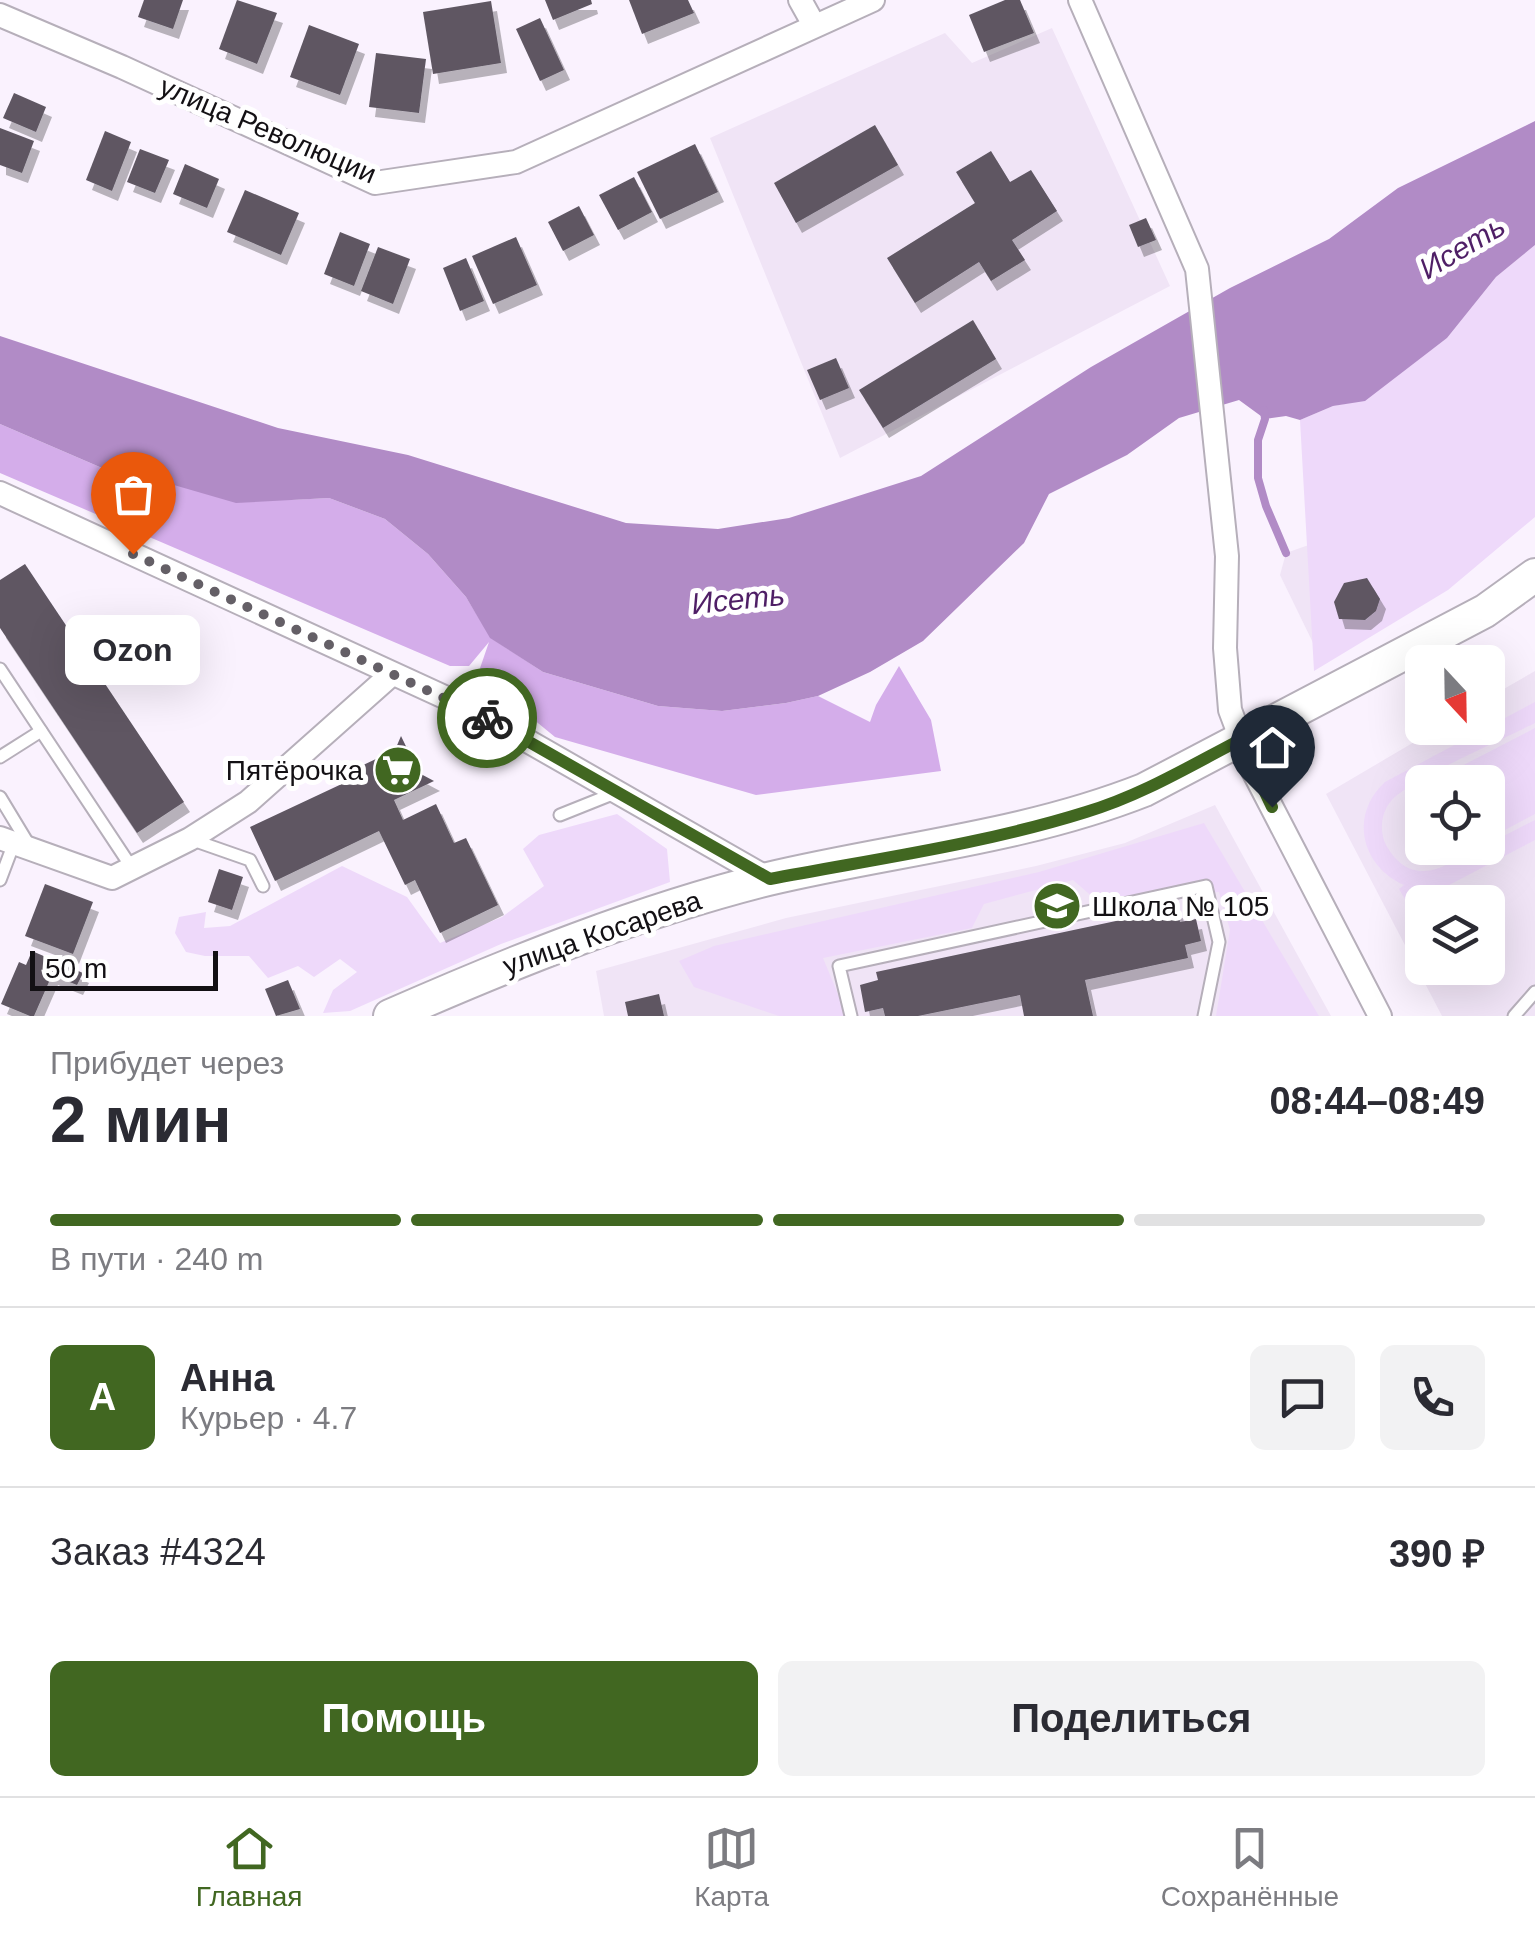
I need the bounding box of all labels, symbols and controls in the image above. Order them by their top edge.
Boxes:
street label: улица Революции [155,70,381,190]
water label: Исеть [1413,209,1511,285]
pin [91,452,176,555]
icon: bag [106,467,161,522]
water label: Исеть [690,578,786,620]
callout: Ozon [66,614,200,684]
text: Ozon [93,632,172,668]
north arrow [1405,645,1505,745]
map controls [1405,645,1505,985]
courier [437,668,537,768]
icon: bike [460,691,515,746]
pin [1230,705,1315,808]
icon: home [1245,720,1300,775]
supermarket icon: Пятёрочка [372,744,424,796]
place label: Пятёрочка [226,755,363,786]
button: locate [1405,765,1505,865]
school or university icon: Школа № 105 [1031,880,1083,932]
street label: улица Косарева [499,884,706,981]
button: layers [1405,885,1505,985]
place label: Школа № 105 [1092,891,1269,922]
scale bar [30,946,218,990]
text: 50 m [45,953,107,984]
text: Прибудет через [50,1045,284,1081]
text: 08:44–08:49 [1269,1080,1485,1122]
text: 2 мин [50,1083,232,1156]
text: В пути · 240 m [50,1241,263,1277]
button: chat [1250,1345,1355,1450]
button: phone [1380,1345,1485,1450]
text: Анна [180,1357,274,1399]
text: А [89,1376,116,1418]
text: Курьер · 4.7 [180,1400,357,1436]
text: Заказ #4324 [50,1531,266,1573]
text: 390 ₽ [1389,1533,1485,1575]
button: Помощь [50,1661,758,1776]
button: Поделиться [778,1661,1485,1776]
tab: Главная [196,1821,302,1913]
tab: Карта [694,1821,769,1913]
tab: Сохранённые [1161,1821,1339,1913]

